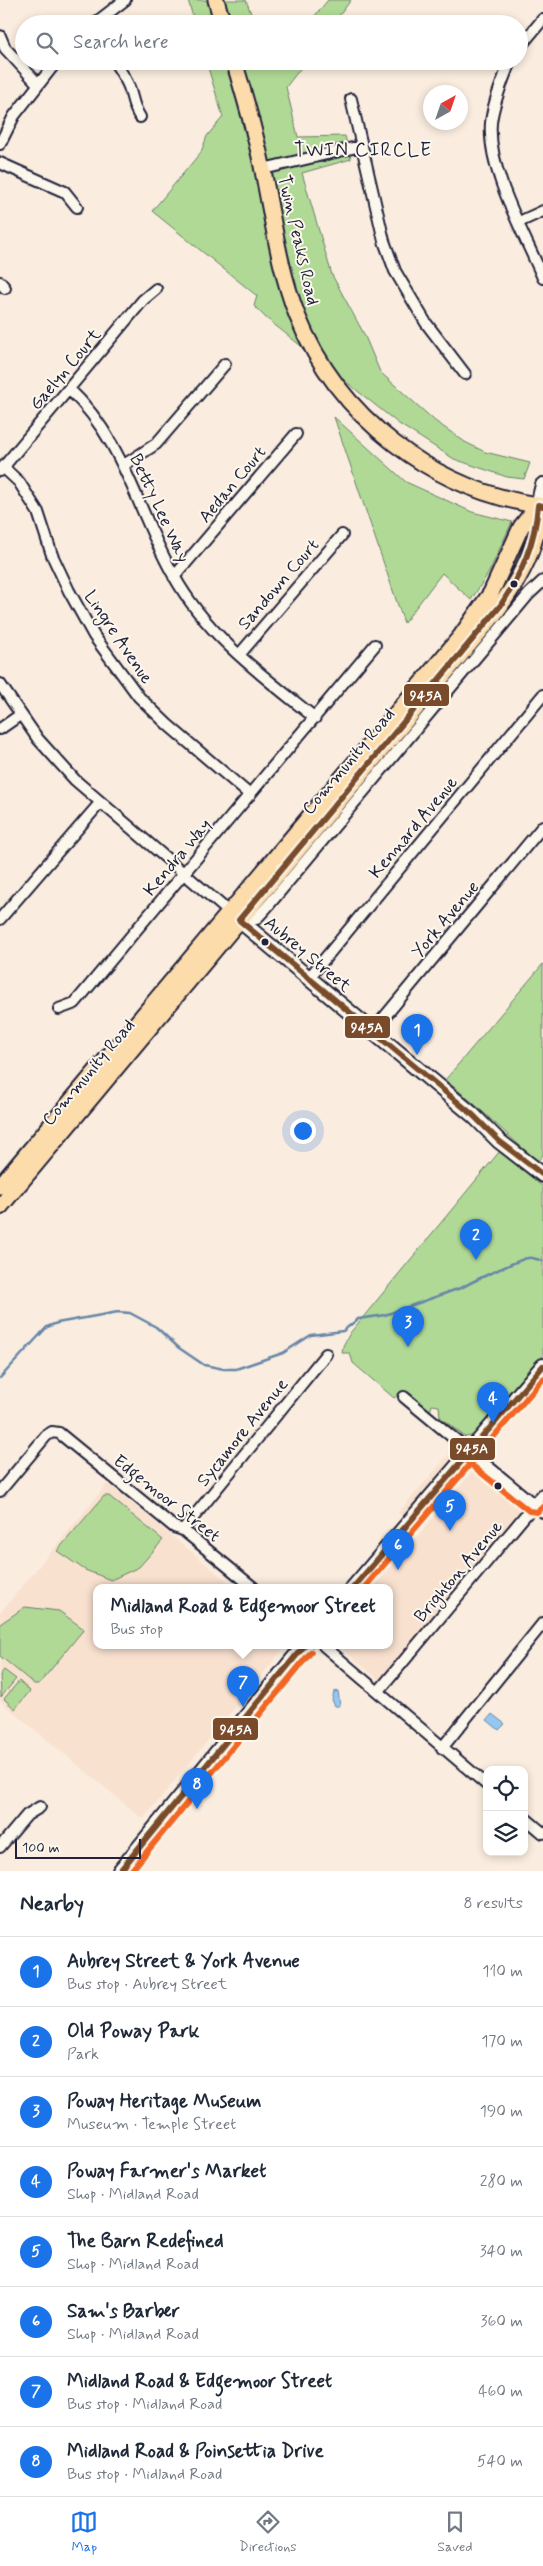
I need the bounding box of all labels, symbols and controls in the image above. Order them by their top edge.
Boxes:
search box [15,15,528,70]
icon: search [33,29,61,57]
text: Search here [73,30,169,55]
north arrow [423,85,468,130]
district label: TWIN CIRCLE [294,138,432,163]
street label: Twin Peaks Road [271,173,325,308]
street label: Gaelyn Court [25,323,107,415]
street label: Aedan Court [194,441,272,528]
street label: Betty Lee Way [123,450,195,567]
street label: Sandown Court [233,534,325,635]
unlabelled marker [509,579,519,589]
street label: Lingre Avenue [77,586,158,690]
line badge: 945A [403,683,450,707]
text: 945A [410,687,442,705]
street label: Community Road [297,703,401,820]
street label: Kennard Avenue [364,771,464,884]
street label: Kendra Way [138,814,217,902]
street label: York Avenue [406,876,485,963]
street label: Aubrey Street [259,911,356,999]
unlabelled marker [260,937,270,947]
street label: Community Road [37,1014,141,1131]
pin: 1 [401,1014,433,1055]
line badge: 945A [344,1015,391,1039]
text: 945A [351,1019,383,1037]
your location [290,1118,316,1144]
pin: 2 [460,1219,492,1260]
pin: 3 [392,1306,424,1347]
street label: Sycamore Avenue [192,1373,294,1492]
pin: 4 [477,1382,509,1423]
line badge: 945A [449,1437,496,1461]
text: 945A [456,1440,488,1458]
street label: Edgemoor Street [107,1449,225,1550]
unlabelled marker [493,1481,503,1491]
pin: 5 [434,1490,466,1531]
street label: Brighton Avenue [409,1516,509,1628]
pin: 6 [382,1529,414,1570]
popup [93,1584,393,1649]
text: Midland Road & Edgemoor Street [110,1594,376,1619]
text: Bus stop [110,1619,163,1640]
pin: 7 [227,1666,259,1707]
line badge: 945A [212,1717,259,1741]
text: 945A [220,1721,252,1739]
map controls [483,1766,528,1856]
button: locate [483,1766,528,1811]
pin: 8 [181,1768,213,1809]
button: layers [483,1811,528,1856]
scale bar [15,1836,141,1859]
text: 100 m [22,1839,60,1857]
text: Nearby [20,1890,84,1918]
text: 8 results [463,1893,523,1914]
text: Aubrey Street & York Avenue [67,1949,300,1974]
text: 1 [32,1961,40,1982]
text: 110 m [482,1961,523,1982]
text: Bus stop · Aubrey Street [67,1974,227,1995]
text: Old Poway Park [67,2019,200,2044]
text: 2 [32,2031,40,2052]
text: 170 m [481,2031,523,2052]
text: Park [67,2044,99,2065]
text: Poway Heritage Museum [67,2089,261,2114]
text: 3 [32,2101,40,2122]
text: 190 m [480,2101,523,2122]
text: Museum · Temple Street [67,2114,236,2135]
text: Poway Farmer's Market [67,2159,266,2184]
text: 4 [31,2171,41,2192]
text: 280 m [480,2171,523,2192]
text: Shop · Midland Road [67,2184,199,2205]
text: The Barn Redefined [67,2229,224,2254]
text: 5 [31,2241,41,2262]
text: 340 m [479,2241,523,2262]
text: Shop · Midland Road [67,2254,199,2275]
text: Sam's Barber [67,2299,180,2324]
text: 6 [32,2311,40,2332]
text: 360 m [480,2311,523,2332]
text: Shop · Midland Road [67,2324,199,2345]
text: Midland Road & Edgemoor Street [67,2369,332,2394]
text: 7 [31,2381,41,2402]
text: 460 m [478,2381,523,2402]
text: Bus stop · Midland Road [67,2394,222,2415]
text: Midland Road & Poinsettia Drive [67,2439,324,2464]
text: 8 [31,2451,41,2472]
text: 540 m [477,2451,523,2472]
text: Bus stop · Midland Road [67,2464,222,2485]
tab: Map [70,2508,98,2556]
tab: Directions [239,2508,297,2556]
tab: Saved [437,2508,473,2556]

